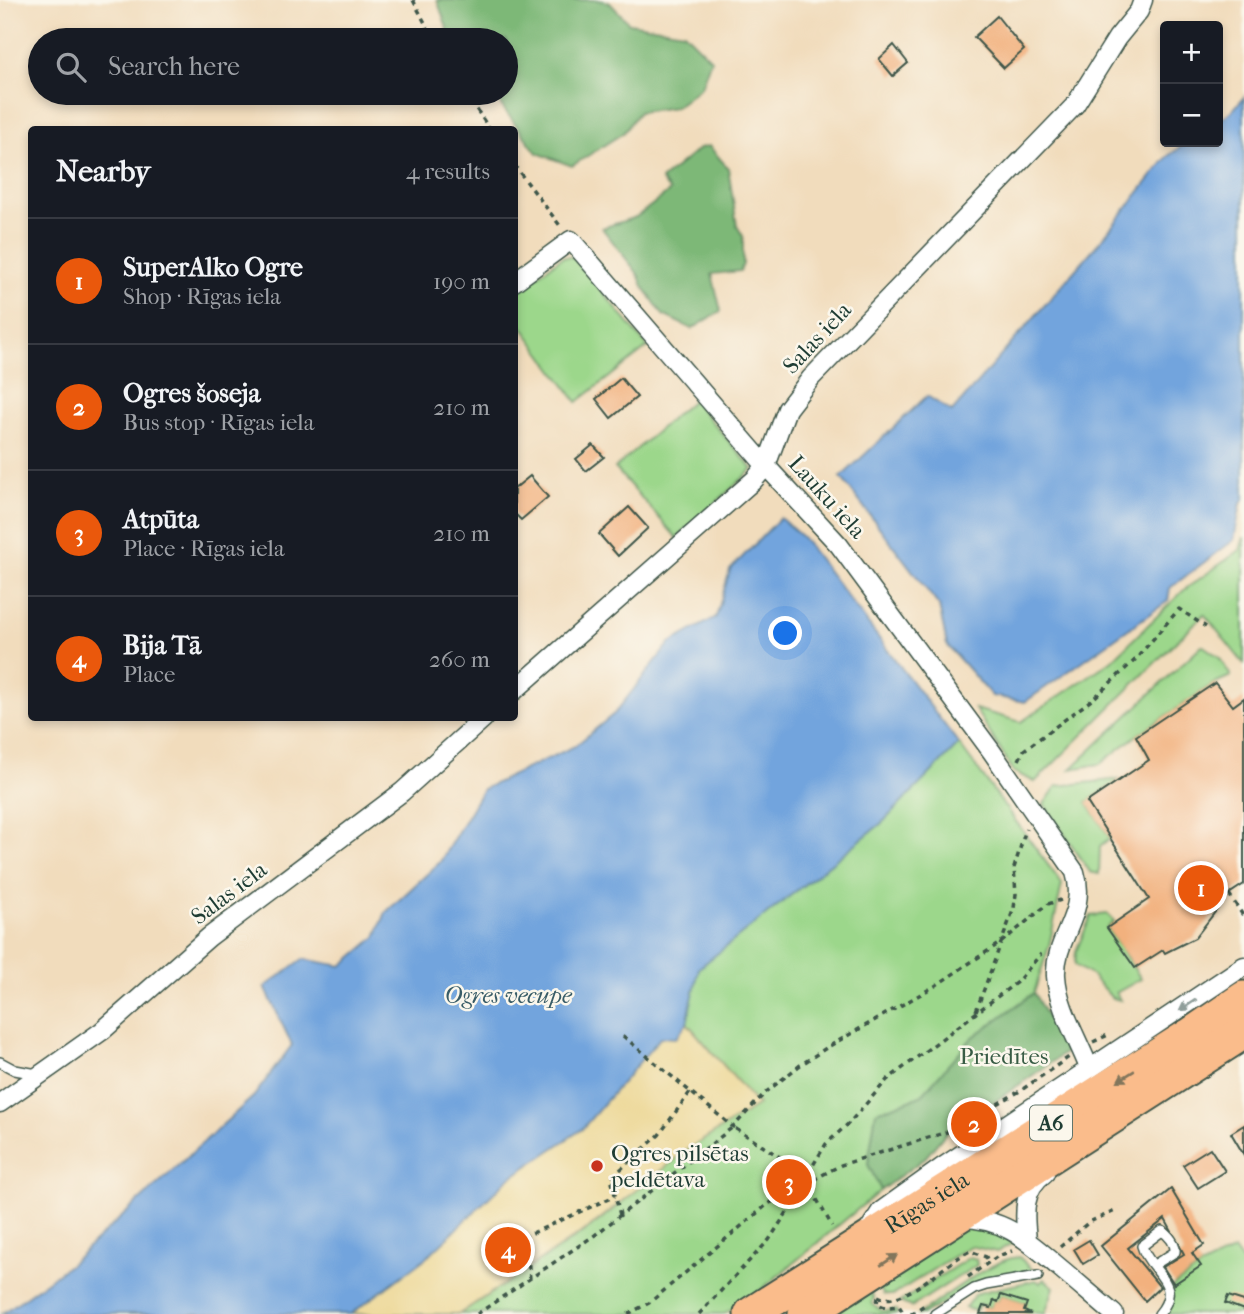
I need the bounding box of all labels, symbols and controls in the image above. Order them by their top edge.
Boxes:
map controls [1160,21,1223,147]
button: + [1160,21,1223,84]
search box [28,28,518,105]
icon: search [52,48,90,86]
text: Search here [108,51,240,82]
button: − [1160,84,1223,147]
text: Nearby [56,154,151,189]
text: 4 results [406,158,490,185]
text: SuperAlko Ogre [123,252,303,283]
text: 1 [75,268,83,295]
text: 190 m [433,268,490,295]
text: Shop · Rīgas iela [123,283,281,310]
street label: Salas iela [777,296,857,379]
text: Ogres šoseja [123,378,261,409]
text: 2 [73,394,85,421]
text: 210 m [433,394,490,421]
text: Bus stop · Rīgas iela [123,409,314,436]
street label: Lauku iela [783,450,871,544]
text: Atpūta [123,504,199,535]
text: 3 [74,520,84,547]
text: 210 m [433,520,490,547]
text: Place · Rīgas iela [123,535,285,562]
your location [768,616,802,650]
text: Bija Tā [123,630,201,661]
text: 4 [72,646,86,673]
text: 260 m [429,646,490,673]
text: Place [123,661,175,688]
street label: Salas iela [186,856,272,930]
pin: 1 [1178,862,1224,914]
water label: Ogres vecupe [444,981,573,1009]
one-way arrow [1179,998,1197,1012]
park label: Priedītes [960,1043,1048,1070]
one-way arrow [1116,1070,1135,1083]
pin: 2 [951,1098,997,1150]
road number: A6 [1030,1106,1072,1140]
place label: Ogres pilsētas peldētava [610,1140,749,1193]
pin: 3 [766,1156,812,1208]
marker: Ogres pilsētas peldētava [589,1158,605,1174]
street label: Rīgas iela [879,1165,974,1239]
pin: 4 [485,1224,531,1276]
one-way arrow [879,1254,898,1267]

